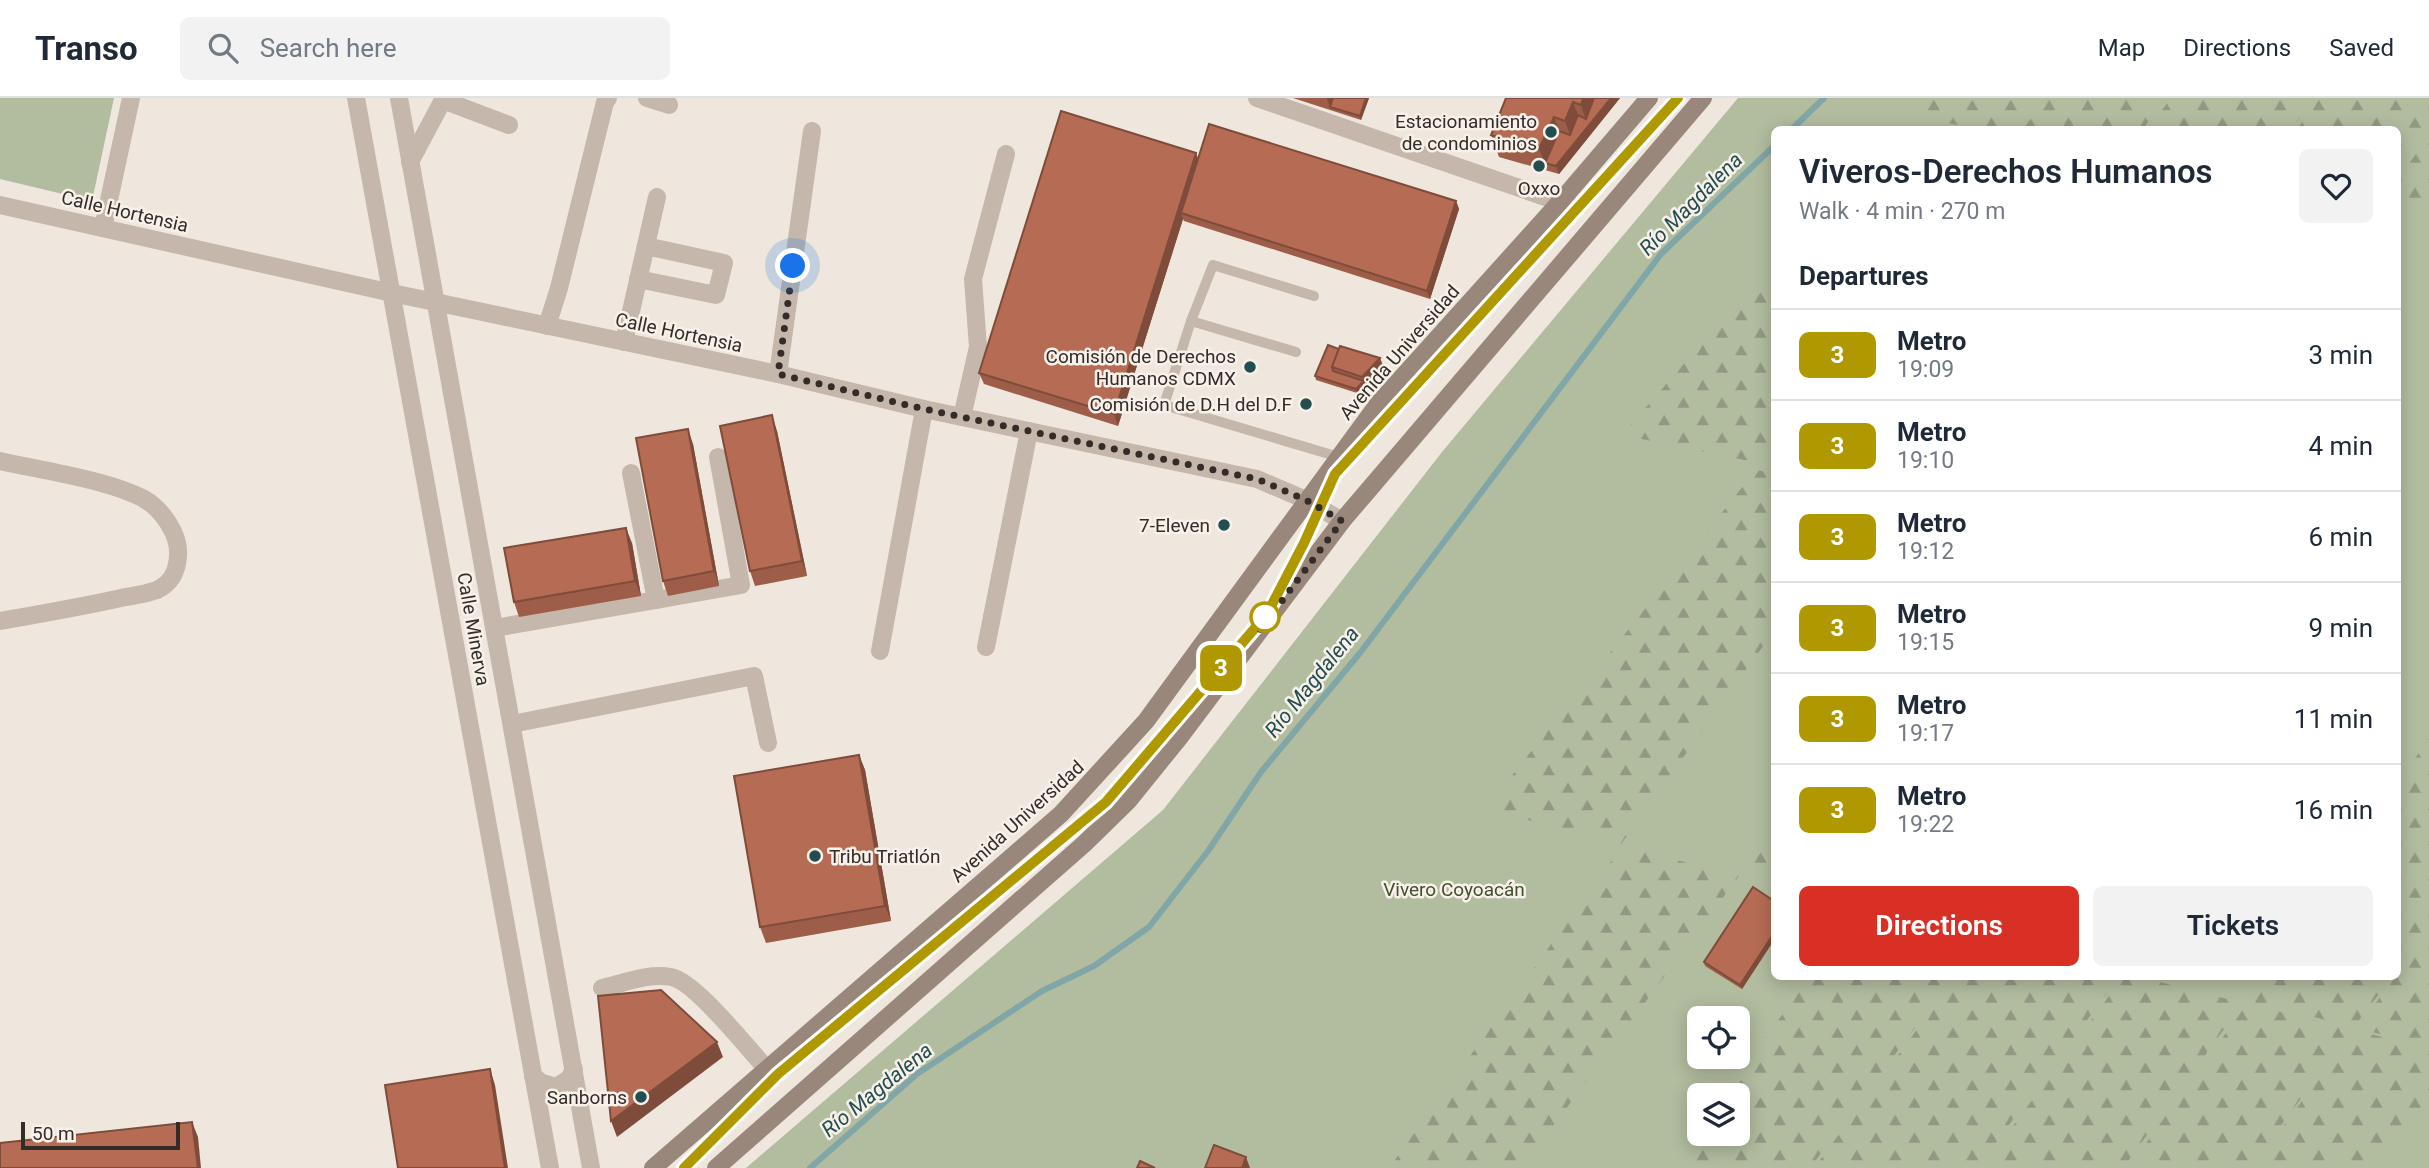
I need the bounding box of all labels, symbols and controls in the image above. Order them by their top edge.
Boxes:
search box [180,17,670,80]
text: Transo [35,29,138,68]
icon: search [204,29,242,67]
text: Search here [260,33,396,63]
text: Map [2098,34,2145,62]
text: Directions [2183,34,2291,62]
text: Saved [2329,34,2394,62]
place label: Estacionamiento de condominios [1395,110,1537,155]
marker: Estacionamiento de condominios [1543,124,1559,140]
water label: Río Magdalena [1635,148,1747,260]
button: heart [2299,149,2373,223]
text: Viveros-Derechos Humanos [1799,152,2213,191]
marker: Oxxo [1531,158,1547,174]
place label: Oxxo [1518,177,1560,200]
street label: Calle Hortensia [59,186,191,237]
text: Walk · 4 min · 270 m [1799,198,2005,225]
your location [775,248,810,283]
text: Departures [1799,261,1929,291]
street label: Avenida Universidad [1335,280,1464,424]
street label: Calle Hortensia [613,308,745,357]
text: Metro [1897,326,1966,356]
text: 3 min [2308,340,2373,370]
text: 3 [1831,341,1844,369]
place label: Comisión de Derechos Humanos CDMX [1046,345,1236,390]
text: 19:09 [1897,356,1954,383]
marker: Comisión de Derechos Humanos CDMX [1242,359,1258,375]
place label: Comisión de D.H del D.F [1090,393,1292,416]
marker: Comisión de D.H del D.F [1298,396,1314,412]
text: Metro [1897,417,1966,447]
text: 4 min [2308,431,2373,461]
text: 3 [1831,432,1844,460]
text: 19:10 [1897,447,1954,474]
text: Metro [1897,508,1966,538]
place label: 7-Eleven [1139,514,1210,537]
marker: 7-Eleven [1216,517,1232,533]
text: 6 min [2308,522,2373,552]
text: 3 [1831,523,1844,551]
text: 19:12 [1897,538,1954,565]
street label: Calle Minerva [452,571,495,687]
text: Metro [1897,599,1966,629]
unlabelled marker [1250,602,1280,632]
text: 9 min [2308,613,2373,643]
text: 3 [1831,614,1844,642]
water label: Río Magdalena [1260,622,1364,742]
text: 19:15 [1897,629,1954,656]
line badge: 3 [1198,645,1244,691]
text: 3 [1214,654,1228,682]
text: Metro [1897,690,1966,720]
text: 11 min [2294,704,2373,734]
text: 3 [1831,705,1844,733]
text: 19:17 [1897,720,1954,747]
street label: Avenida Universidad [946,756,1089,887]
text: Metro [1897,781,1966,811]
text: 16 min [2294,795,2373,825]
text: 3 [1831,796,1844,824]
text: 19:22 [1897,811,1954,838]
place label: Tribu Triatlón [829,845,940,868]
marker: Tribu Triatlón [807,848,823,864]
park label: Vivero Coyoacán [1383,878,1525,901]
button: Directions [1799,886,2079,966]
button: Tickets [2093,886,2373,966]
map controls [1687,1006,1750,1146]
button: locate [1687,1006,1750,1069]
water label: Río Magdalena [817,1038,937,1142]
button: layers [1687,1083,1750,1146]
place label: Sanborns [547,1086,627,1109]
marker: Sanborns [633,1089,649,1105]
scale bar [21,1119,180,1151]
text: 50 m [32,1122,75,1145]

